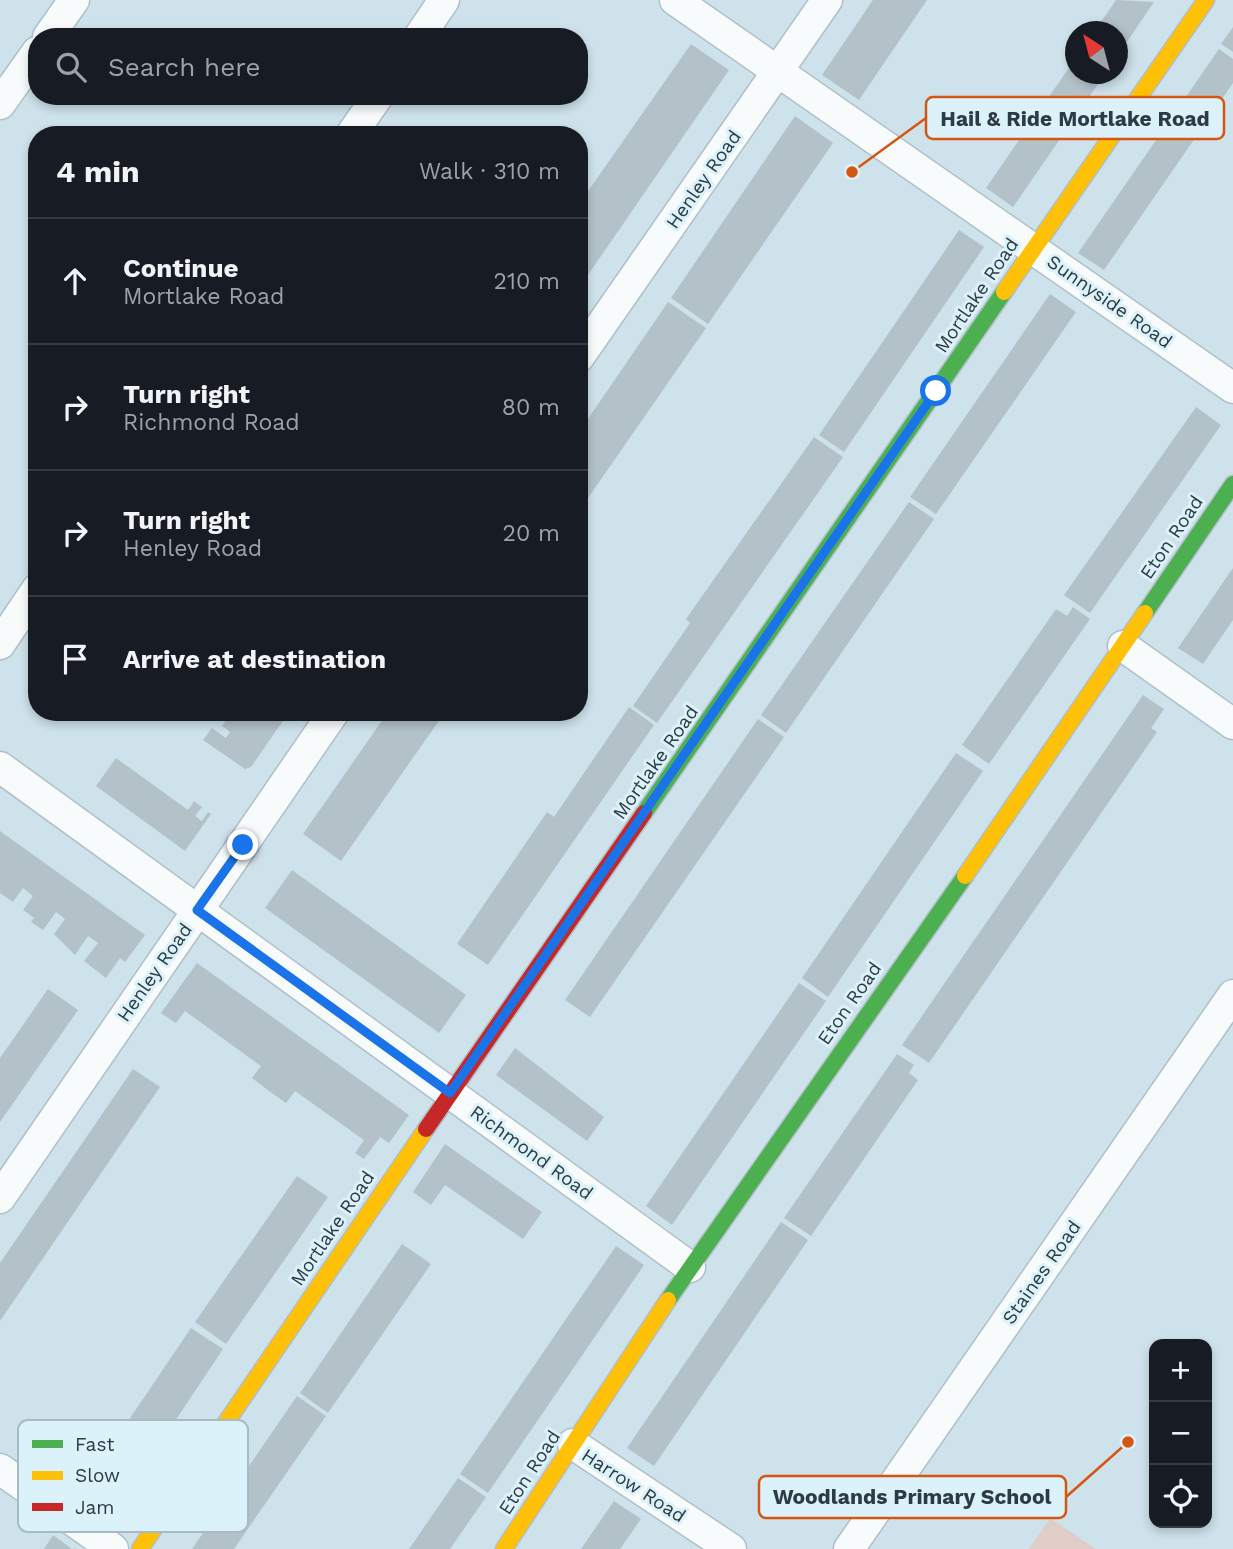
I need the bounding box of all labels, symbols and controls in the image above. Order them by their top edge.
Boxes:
north arrow [1065,21,1128,84]
search box [28,28,588,105]
icon: search [52,48,90,86]
text: Search here [108,52,260,82]
callout: Hail & Ride Mortlake Road [926,97,1224,139]
text: Hail & Ride Mortlake Road [940,106,1210,131]
street label: Henley Road [661,126,746,233]
text: 4 min [56,154,140,189]
text: Walk · 310 m [419,158,560,185]
street label: Mortlake Road [930,234,1023,357]
street label: Sunnyside Road [1043,250,1177,353]
text: Continue [123,253,239,283]
icon: ahead [56,262,94,300]
text: 210 m [494,268,560,295]
text: Mortlake Road [123,283,285,310]
route start [920,375,951,406]
text: Turn right [123,379,250,409]
icon: right [56,388,94,426]
text: 80 m [502,394,560,421]
text: Richmond Road [123,409,300,436]
street label: Eton Road [1135,491,1208,583]
text: Turn right [123,505,250,535]
icon: right [56,514,94,552]
text: 20 m [503,520,560,547]
text: Henley Road [123,535,262,562]
icon: arrive [56,640,94,678]
text: Arrive at destination [123,644,386,674]
street label: Mortlake Road [608,701,703,824]
route end [227,829,258,860]
street label: Henley Road [112,919,197,1026]
street label: Eton Road [813,957,886,1049]
street label: Richmond Road [466,1100,598,1205]
street label: Mortlake Road [286,1167,379,1290]
street label: Staines Road [997,1216,1086,1329]
map controls [1149,1339,1212,1528]
button: + [1149,1339,1212,1402]
button: − [1149,1402,1212,1465]
legend [18,1420,248,1532]
street label: Eton Road [494,1426,565,1519]
text: Fast [75,1433,114,1456]
street label: Harrow Road [577,1443,690,1528]
text: Slow [75,1464,120,1487]
button: locate [1149,1465,1212,1528]
callout: Woodlands Primary School [759,1476,1066,1518]
text: Woodlands Primary School [773,1484,1051,1509]
text: Jam [75,1496,114,1519]

